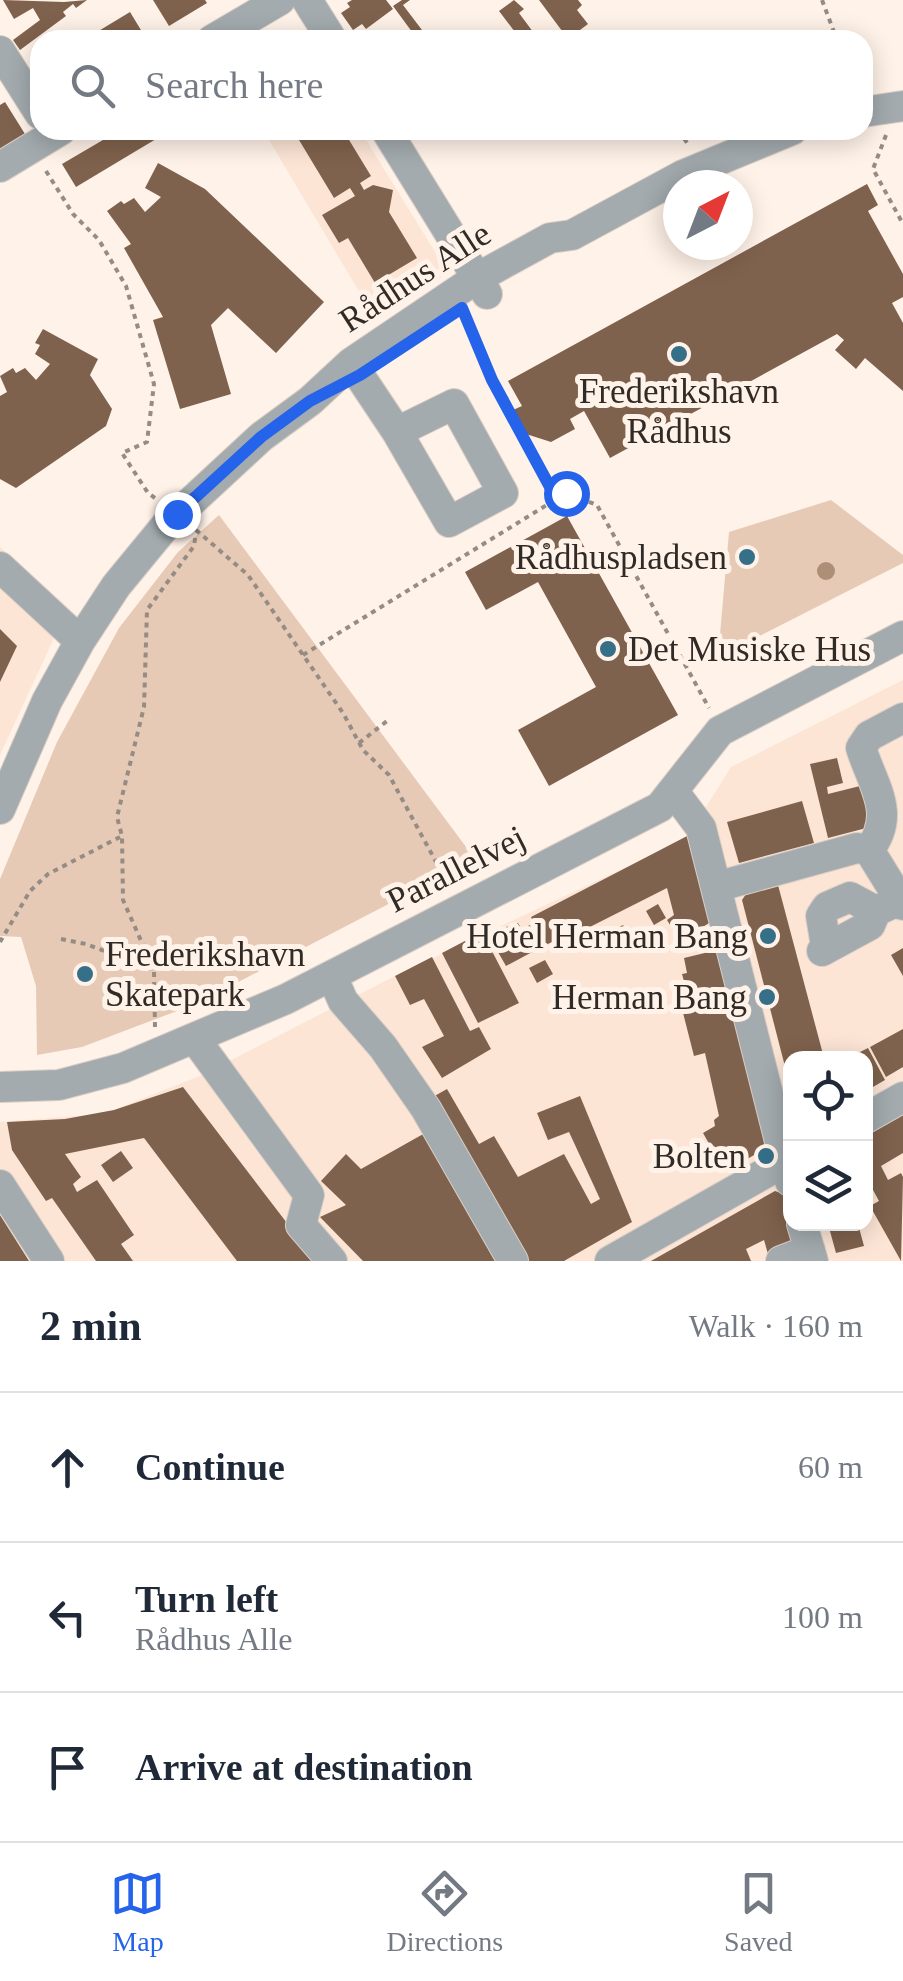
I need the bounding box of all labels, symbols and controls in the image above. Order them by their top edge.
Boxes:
search box [30,30,873,140]
icon: search [65,58,120,113]
text: Search here [145,64,323,106]
north arrow [663,170,753,260]
street label: Rådhus Alle [332,214,498,340]
marker: Frederikshavn Rådhus [668,343,690,365]
place label: Frederikshavn Rådhus [579,372,779,451]
route start [544,471,590,517]
route end [155,492,201,538]
place label: Rådhuspladsen [515,538,727,577]
marker: Rådhuspladsen [736,546,758,568]
place label: Det Musiske Hus [628,630,871,669]
marker: Det Musiske Hus [597,638,619,660]
street label: Parallelvej [380,818,532,920]
place label: Hotel Herman Bang [466,917,748,956]
marker: Hotel Herman Bang [757,925,779,947]
place label: Frederikshavn Skatepark [105,935,305,1014]
marker: Frederikshavn Skatepark [74,963,96,985]
place label: Herman Bang [552,978,747,1017]
marker: Herman Bang [756,986,778,1008]
map controls [783,1051,873,1231]
button: locate [783,1051,873,1141]
place label: Bolten [653,1137,746,1176]
button: layers [783,1141,873,1231]
marker: Bolten [755,1145,777,1167]
text: 2 min [40,1303,142,1349]
text: Walk · 160 m [689,1308,863,1344]
icon: ahead [40,1440,95,1495]
text: Continue [135,1446,285,1488]
text: 60 m [798,1449,863,1485]
text: Turn left [135,1578,278,1620]
icon: left [40,1590,95,1645]
text: 100 m [782,1599,863,1635]
text: Rådhus Alle [135,1621,292,1657]
icon: arrive [40,1740,95,1795]
text: Arrive at destination [135,1746,473,1788]
tab: Map [110,1866,165,1958]
tab: Directions [386,1866,503,1958]
tab: Saved [724,1866,793,1958]

